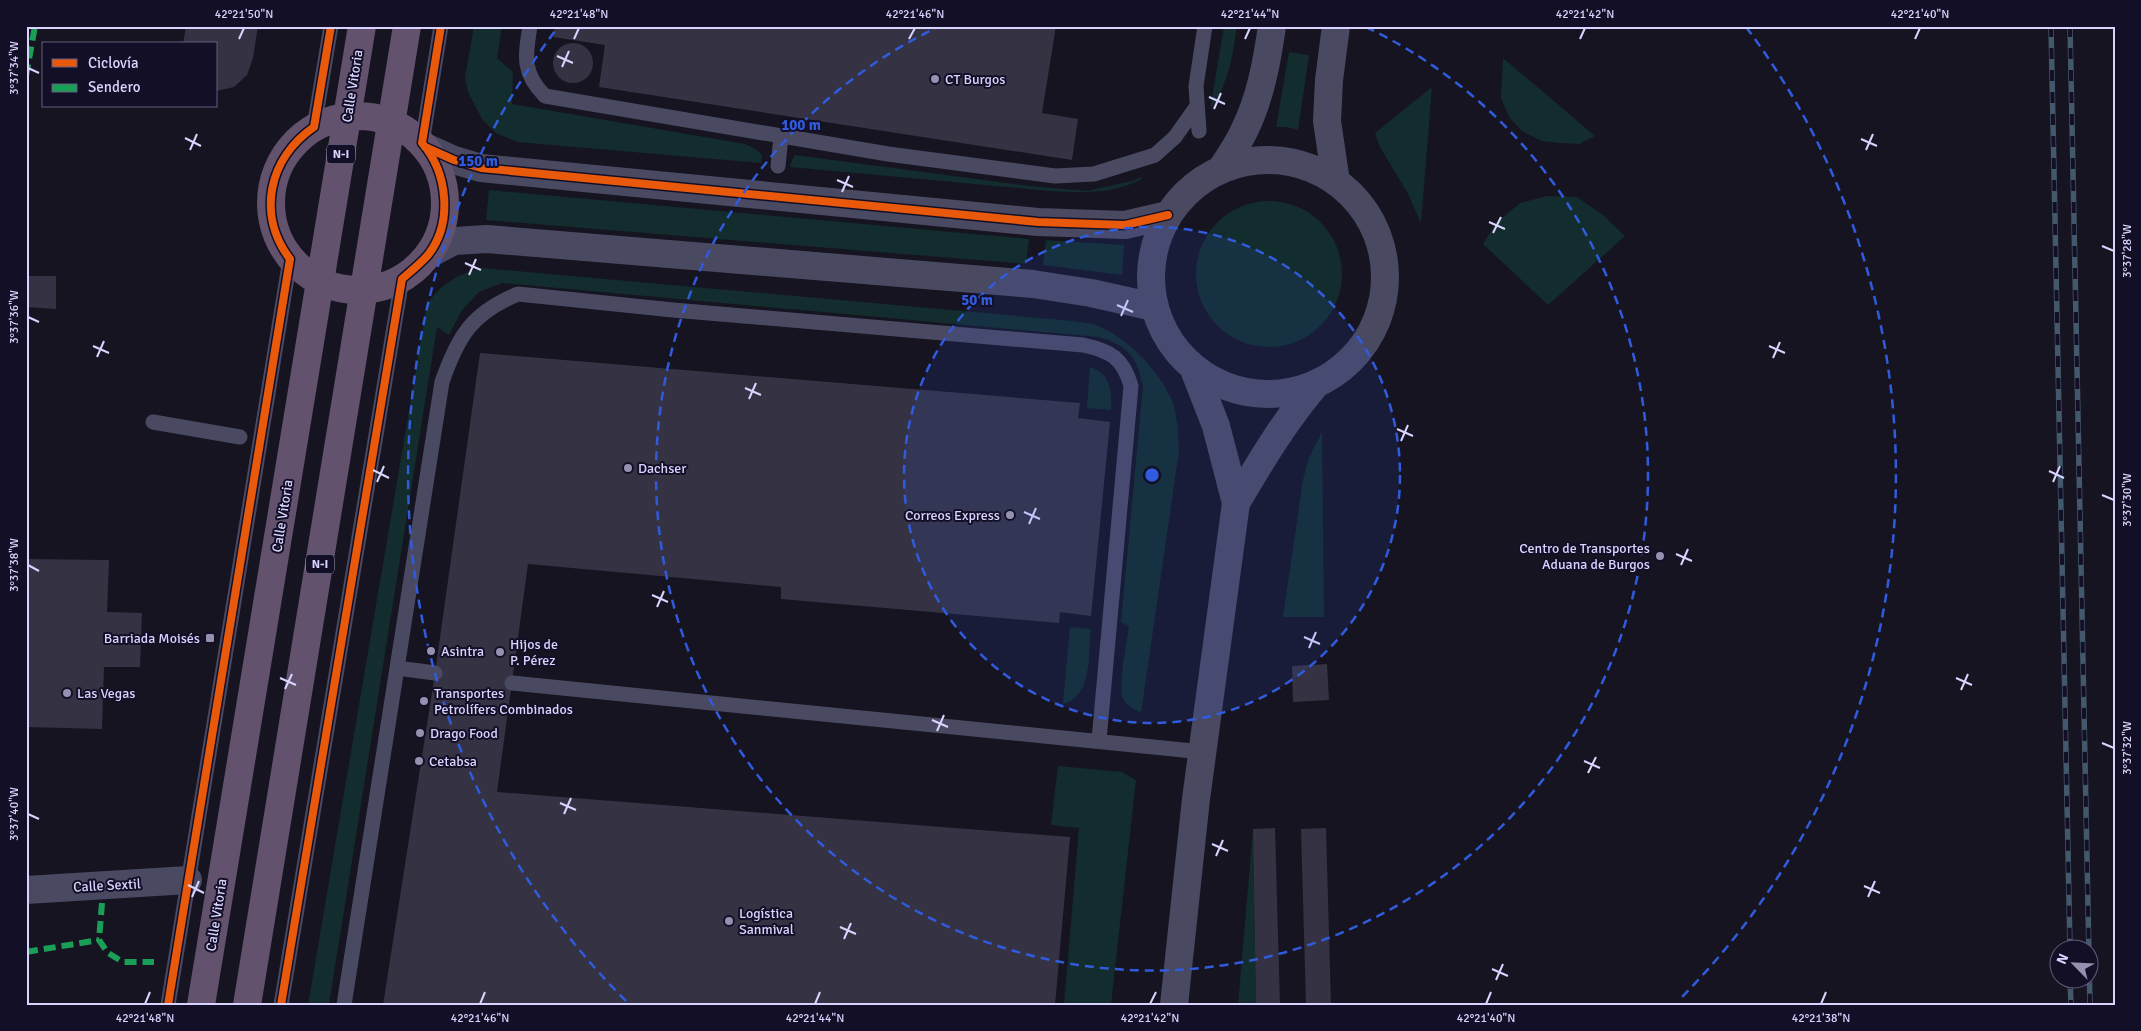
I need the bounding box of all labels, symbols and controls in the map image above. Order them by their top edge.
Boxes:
text: 42°21'50"N [215,7,273,22]
text: 42°21'48"N [550,7,608,22]
text: 42°21'46"N [886,7,944,22]
text: 42°21'44"N [1221,7,1279,22]
text: 42°21'42"N [1556,7,1614,22]
text: 42°21'40"N [1891,7,1949,22]
text: 3°37'34"W [7,41,22,95]
legend [42,42,218,108]
street label: Calle Vitoria [338,48,367,124]
text: Ciclovía [88,54,139,72]
place label: CT Burgos [945,71,1005,88]
marker: CT Burgos [929,73,941,85]
text: Sendero [88,78,141,96]
text: 100 m [781,116,821,134]
road number: N-I [327,144,355,164]
text: 150 m [458,152,498,170]
text: 3°37'28"W [2120,224,2135,278]
text: 3°37'36"W [7,290,22,344]
text: 50 m [961,291,993,309]
place label: Dachser [638,460,687,477]
marker: Dachser [622,462,634,474]
centre of rings [1143,466,1161,484]
text: 3°37'30"W [2120,473,2135,527]
street label: Calle Vitoria [268,478,297,554]
place label: Correos Express [905,507,1000,524]
marker: Correos Express [1004,509,1016,521]
text: 3°37'38"W [7,538,22,592]
place label: Centro de Transportes Aduana de Burgos [1519,540,1650,573]
marker: Centro de Transportes Aduana de Burgos [1654,550,1666,562]
road number: N-I [306,554,334,574]
place label: Barriada Moisés [104,630,200,647]
marker: Barriada Moisés [204,632,216,644]
place label: Hijos de P. Pérez [510,636,558,669]
place label: Asintra [441,643,484,660]
marker: Asintra [425,645,437,657]
marker: Hijos de P. Pérez [494,646,506,658]
place label: Las Vegas [77,685,135,702]
place label: Transportes Petrolífers Combinados [434,685,573,718]
marker: Las Vegas [61,687,73,699]
marker: Transportes Petrolífers Combinados [418,695,430,707]
text: 3°37'32"W [2120,721,2135,775]
place label: Drago Food [430,725,498,742]
marker: Drago Food [414,727,426,739]
place label: Cetabsa [429,753,477,770]
marker: Cetabsa [413,755,425,767]
text: 3°37'40"W [7,787,22,841]
street label: Calle Sextil [73,875,141,896]
street label: Calle Vitoria [202,877,231,953]
place label: Logística Sanmival [739,905,794,938]
marker: Logística Sanmival [723,915,735,927]
north arrow [2048,938,2098,988]
text: N [2053,951,2072,967]
text: 42°21'48"N [116,1011,174,1026]
text: 42°21'46"N [451,1011,509,1026]
text: 42°21'44"N [786,1011,844,1026]
text: 42°21'42"N [1121,1011,1179,1026]
text: 42°21'40"N [1457,1011,1515,1026]
text: 42°21'38"N [1792,1011,1850,1026]

